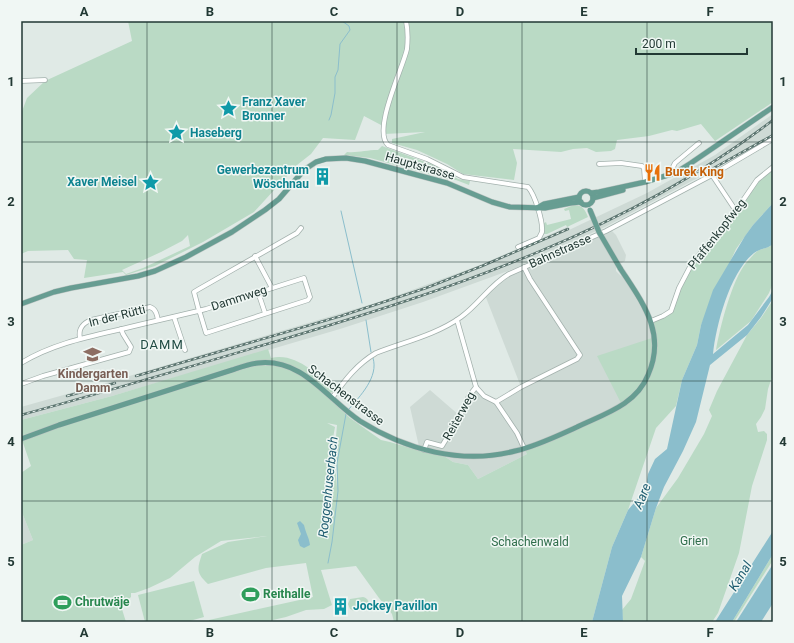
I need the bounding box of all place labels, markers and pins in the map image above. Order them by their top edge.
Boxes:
place label: Franz Xaver Bronner [242,95,306,123]
place icon: Franz Xaver Bronner [219,99,239,119]
place icon: Haseberg [167,123,187,143]
place label: Haseberg [190,126,242,140]
restaurant icon: Burek King [642,162,662,182]
place label: Gewerbezentrum Wöschnau [217,163,309,191]
place label: Burek King [665,165,724,179]
building icon: Gewerbezentrum Wöschnau [312,167,332,187]
place icon: Xaver Meisel [140,172,160,192]
place label: Xaver Meisel [67,175,137,189]
school or university icon: Kindergarten Damm [83,345,103,365]
place label: Kindergarten Damm [58,367,128,395]
sports icon: Reithalle [240,584,260,604]
place label: Reithalle [263,587,311,601]
sports icon: Chrutwäje [52,592,72,612]
place label: Chrutwäje [75,595,130,609]
building icon: Jockey Pavillon [330,596,350,616]
place label: Jockey Pavillon [353,599,438,613]

